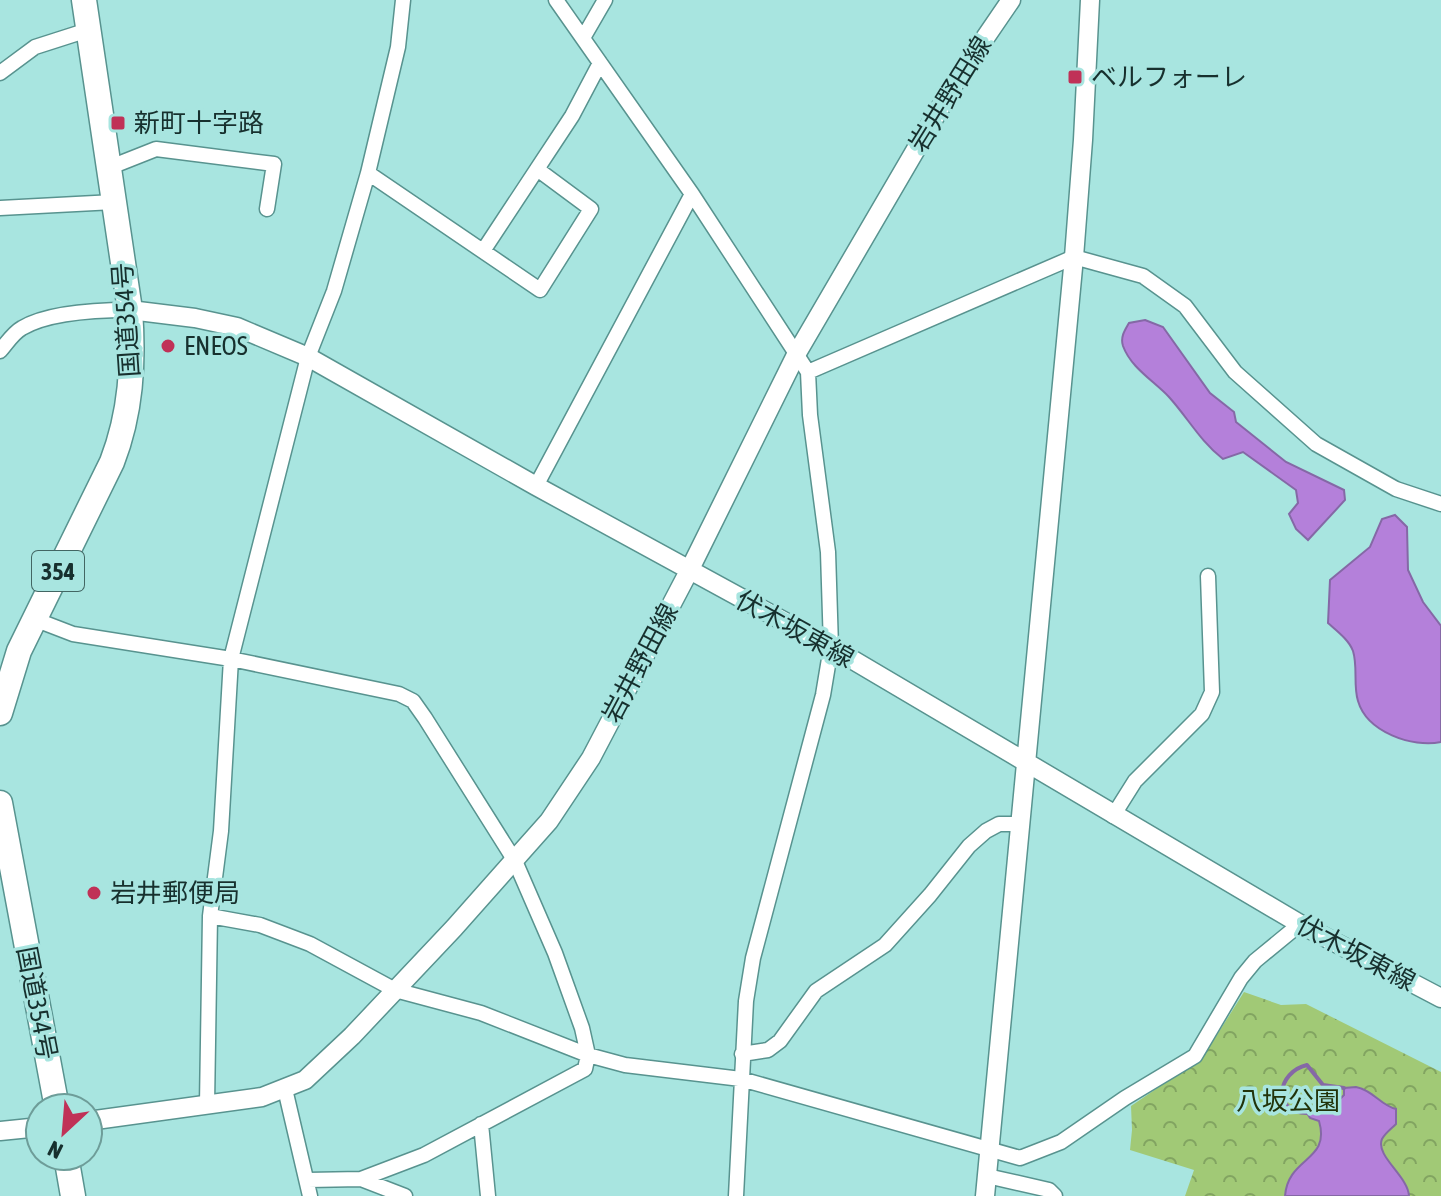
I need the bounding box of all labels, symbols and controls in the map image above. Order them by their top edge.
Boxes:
street label: 岩井野田線 [903,31,997,157]
place label: ベルフォーレ [1091,62,1247,92]
marker: ベルフォーレ [1066,68,1084,86]
place label: 新町十字路 [134,108,264,138]
marker: 新町十字路 [109,114,127,132]
street label: 国道354号 [107,262,145,378]
place label: ENEOS [184,331,248,361]
marker: ENEOS [159,337,177,355]
road number: 354 [32,551,84,591]
street label: 伏木坂東線 [731,584,859,674]
street label: 岩井野田線 [596,599,684,727]
place label: 岩井郵便局 [110,878,240,908]
marker: 岩井郵便局 [85,884,103,902]
street label: 伏木坂東線 [1292,909,1420,997]
street label: 国道354号 [11,944,63,1062]
park label: 八坂公園 [1236,1086,1340,1116]
north arrow [24,1092,104,1172]
text: N [44,1135,67,1165]

